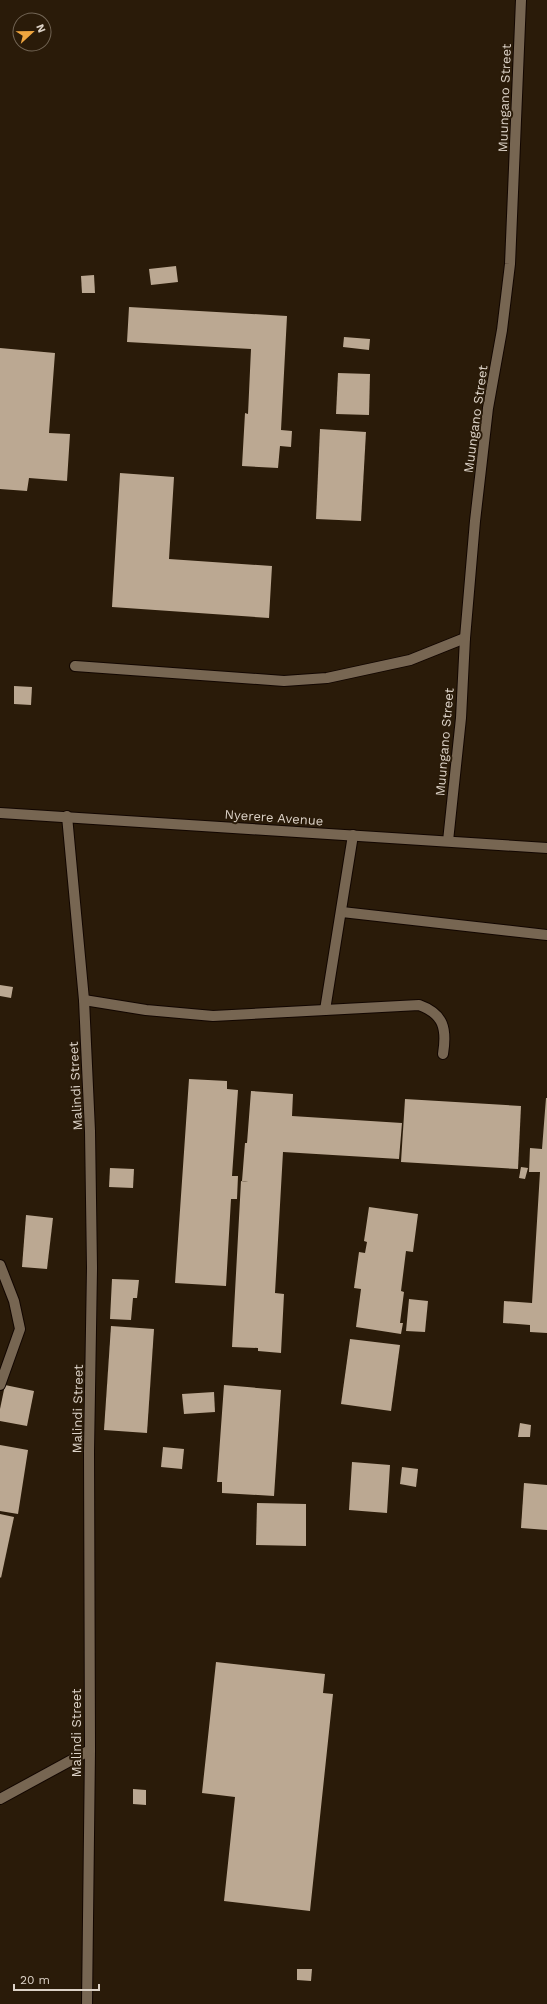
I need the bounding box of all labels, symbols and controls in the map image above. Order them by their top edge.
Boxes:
north arrow [12,12,52,52]
text: N [33,22,48,35]
street label: Muungano Street [495,43,514,153]
street label: Muungano Street [460,364,491,474]
street label: Muungano Street [432,687,457,797]
street label: Nyerere Avenue [224,807,324,828]
street label: Malindi Street [66,1041,85,1131]
street label: Malindi Street [69,1364,86,1454]
street label: Malindi Street [69,1688,84,1778]
scale bar [14,1966,99,1992]
text: 20 m [20,1973,50,1987]

